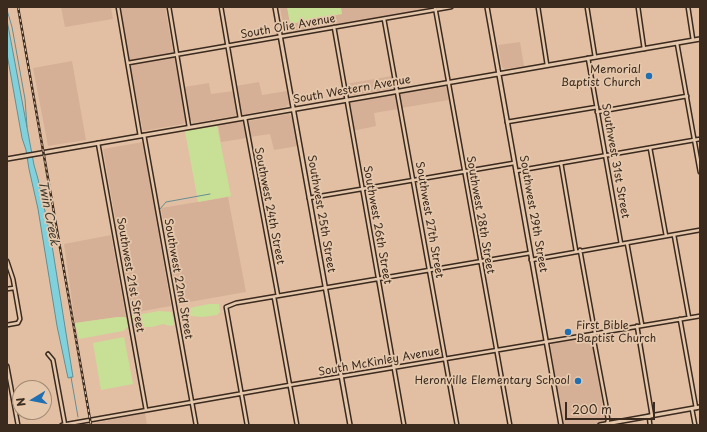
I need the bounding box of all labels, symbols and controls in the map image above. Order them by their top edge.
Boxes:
street label: South Olie Avenue [239,12,337,42]
place label: Memorial Baptist Church [561,63,641,89]
marker: Memorial Baptist Church [644,71,654,81]
street label: South Western Avenue [292,73,412,107]
street label: Southwest 31st Street [598,102,632,220]
street label: Southwest 24th Street [251,146,287,266]
street label: Southwest 25th Street [304,154,338,274]
street label: Southwest 29th Street [516,154,550,274]
street label: Southwest 28th Street [463,155,497,275]
street label: Southwest 27th Street [412,161,446,279]
street label: Southwest 26th Street [360,165,394,285]
water label: Twin Creek [35,179,61,247]
street label: Southwest 21st Street [113,216,147,334]
street label: Southwest 22nd Street [161,218,195,340]
place label: First Bible Baptist Church [576,319,656,345]
marker: First Bible Baptist Church [563,327,573,337]
street label: South McKinley Avenue [317,345,441,379]
place label: Heronville Elementary School [415,374,570,388]
marker: Heronville Elementary School [573,376,583,386]
north arrow [12,380,52,420]
scale bar [567,394,657,420]
text: N [12,396,30,408]
text: 200 m [572,400,612,418]

